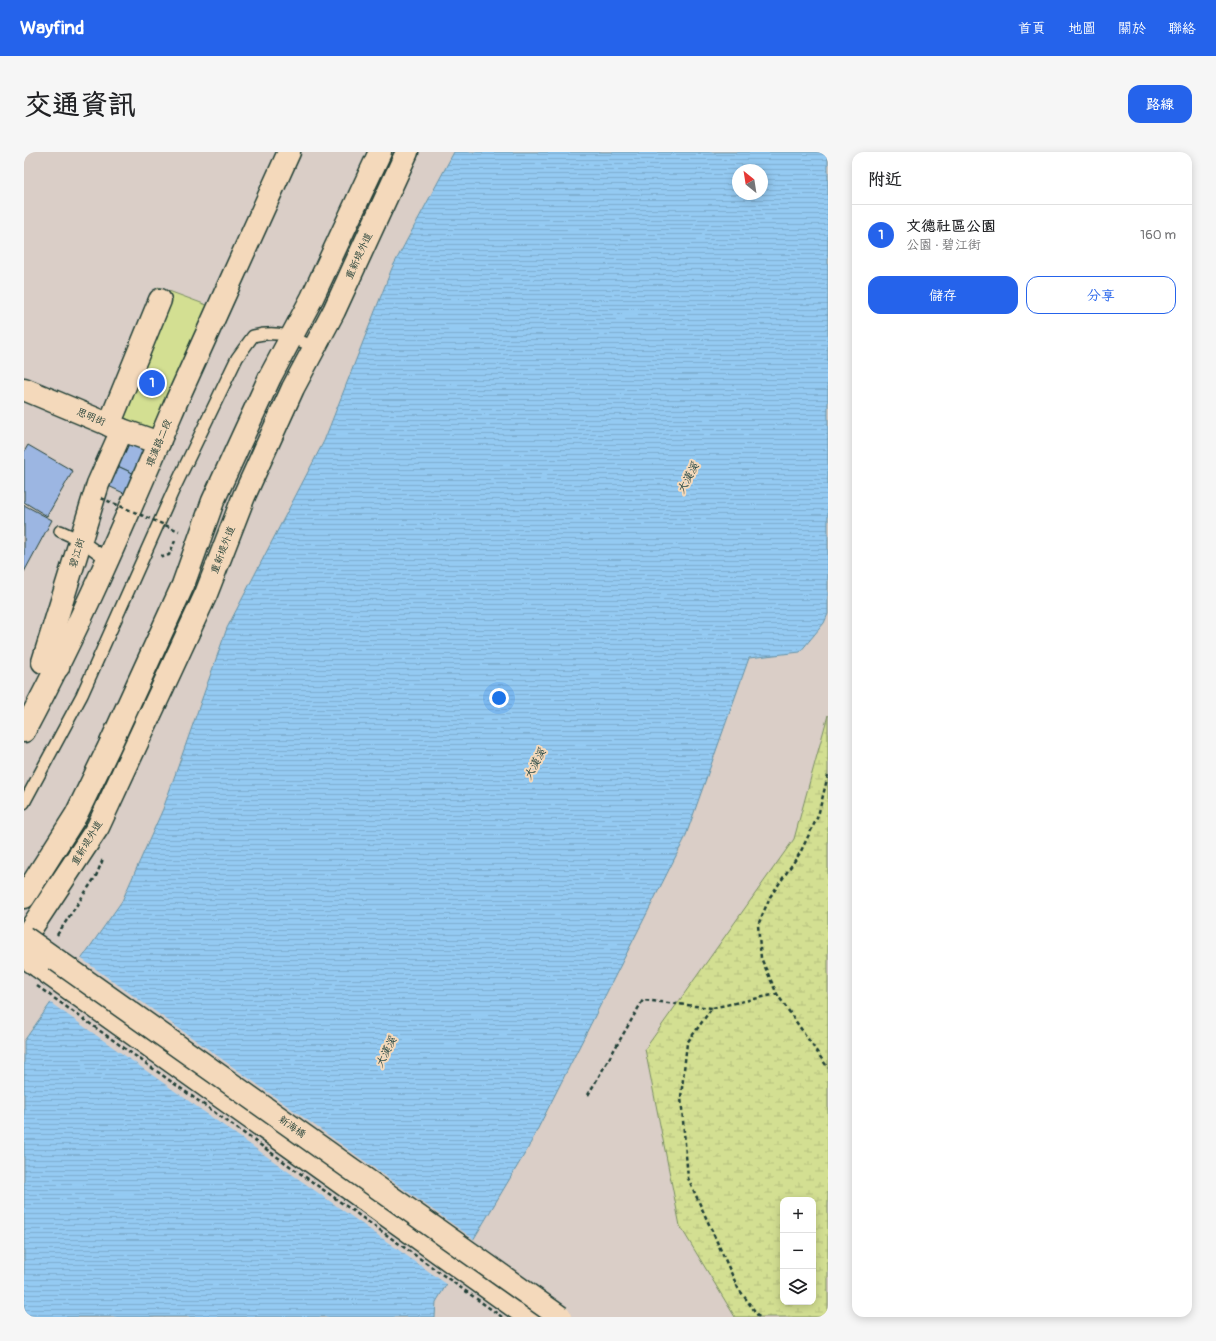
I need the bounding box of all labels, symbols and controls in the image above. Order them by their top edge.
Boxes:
text: Wayfind [20,16,84,40]
text: 首頁 [1018,20,1046,37]
text: 地圖 [1068,20,1096,37]
text: 關於 [1118,20,1146,37]
text: 聯絡 [1168,20,1196,37]
button: 路線 [1128,85,1192,123]
text: 交通資訊 [24,88,136,123]
north arrow [732,164,768,200]
text: 附近 [868,169,902,190]
text: 文德社區公園 [906,217,996,236]
text: 1 [878,227,884,243]
text: 160 m [1140,227,1176,243]
street label: 重新堤外道 [343,231,375,281]
text: 公園 · 碧江街 [906,237,981,253]
button: 儲存 [868,276,1018,314]
button: 分享 [1026,276,1176,314]
pin: 1 [139,368,165,398]
street label: 思明街 [75,406,107,428]
street label: 環漢路二段 [144,418,174,468]
water label: 大漢溪 [675,459,702,496]
street label: 重新堤外道 [208,525,238,575]
street label: 碧江街 [67,537,87,569]
your location [489,688,509,708]
water label: 大漢溪 [522,745,549,782]
street label: 重新堤外道 [69,818,105,868]
water label: 大漢溪 [373,1033,400,1070]
street label: 新海橋 [276,1113,308,1141]
map controls [780,1197,816,1305]
button: + [780,1197,816,1233]
button: − [780,1233,816,1269]
button: layers [780,1269,816,1305]

